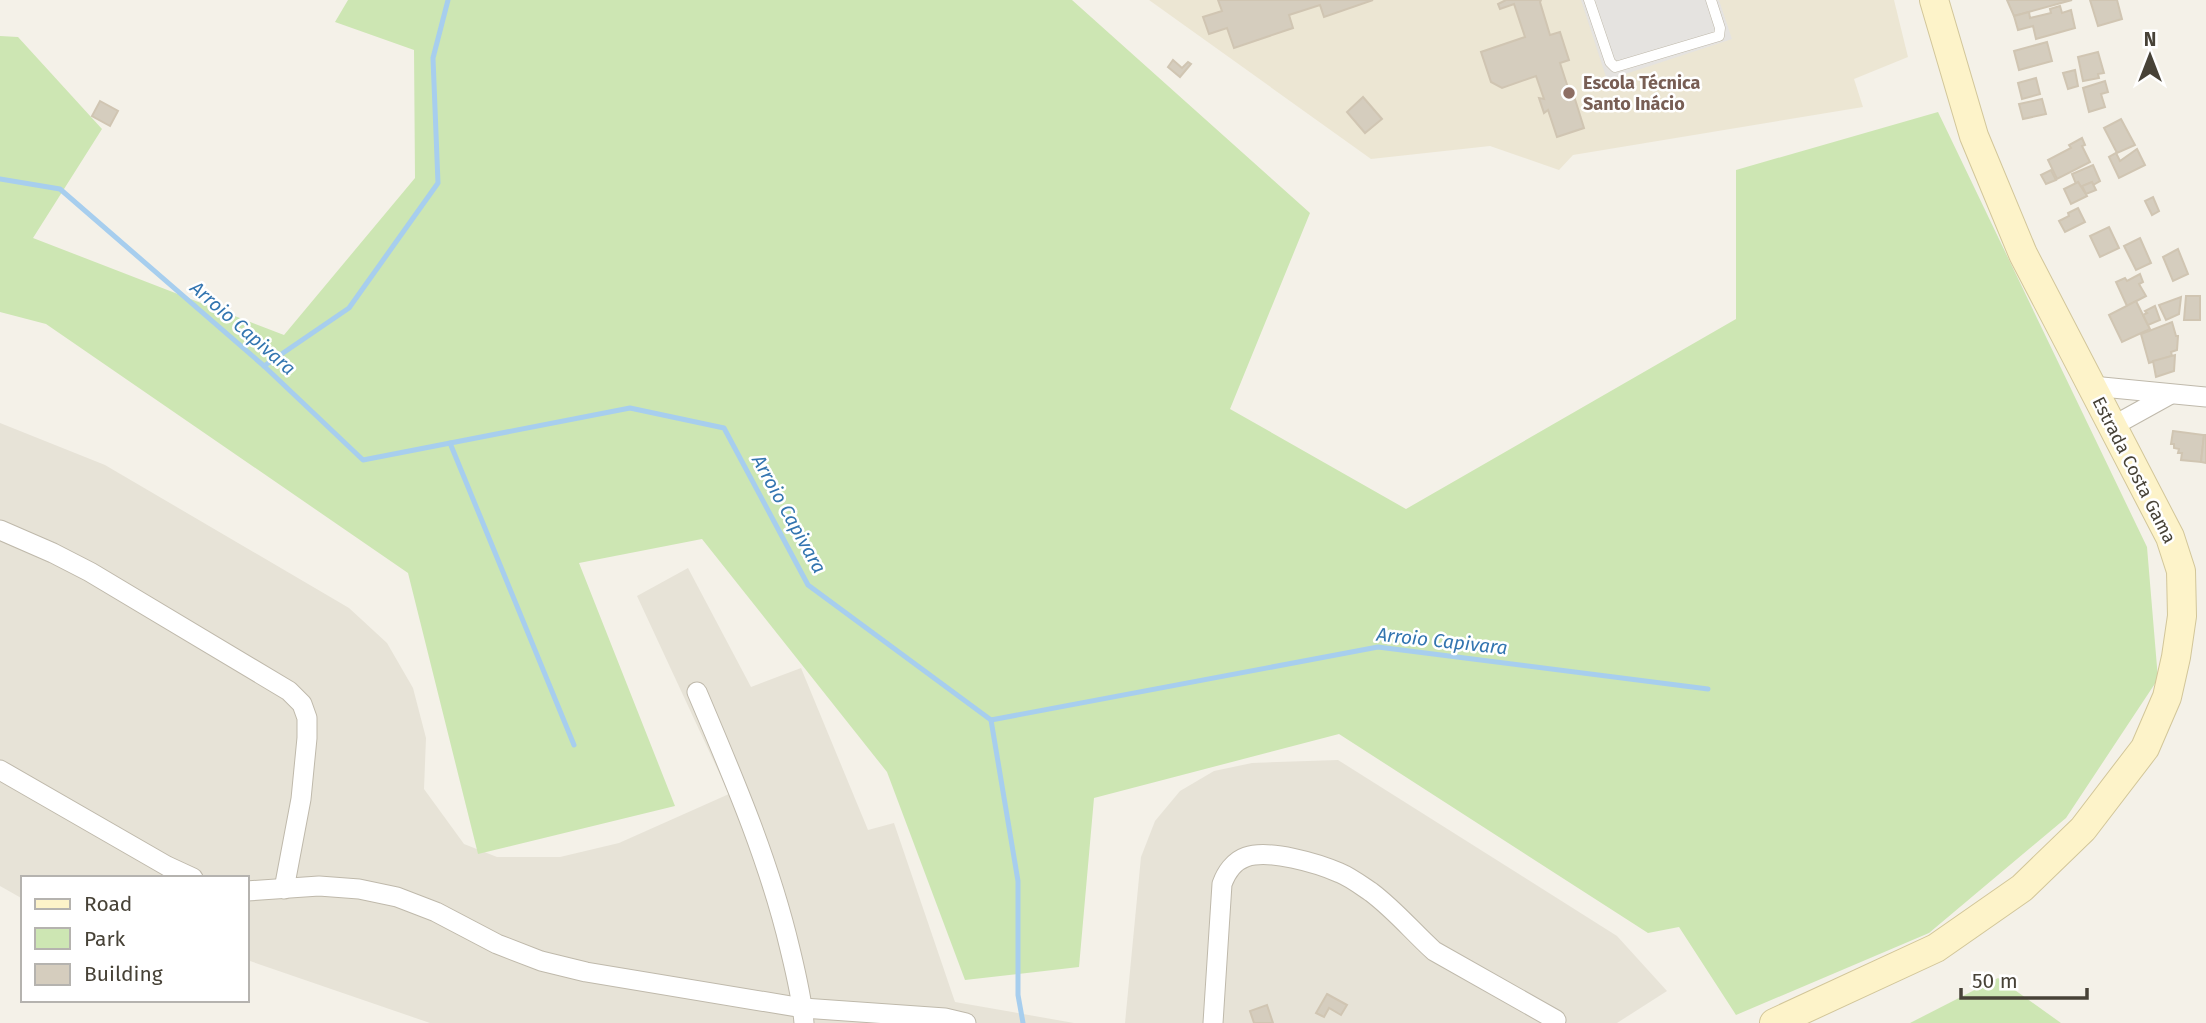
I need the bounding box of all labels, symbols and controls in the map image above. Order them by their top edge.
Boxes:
north arrow [2115,21,2185,91]
text: N [2144,28,2156,51]
place label: Escola Técnica Santo Inácio [1583,72,1700,115]
marker: Escola Técnica Santo Inácio [1561,85,1577,101]
water label: Arroio Capivara [185,275,300,380]
street label: Estrada Costa Gama [2087,393,2181,547]
water label: Arroio Capivara [747,450,831,577]
water label: Arroio Capivara [1374,623,1509,659]
legend [21,876,248,1002]
text: Road [84,891,132,917]
text: Park [84,926,126,952]
scale bar [1961,956,2087,1000]
text: Building [84,961,163,987]
text: 50 m [1972,968,2018,994]

